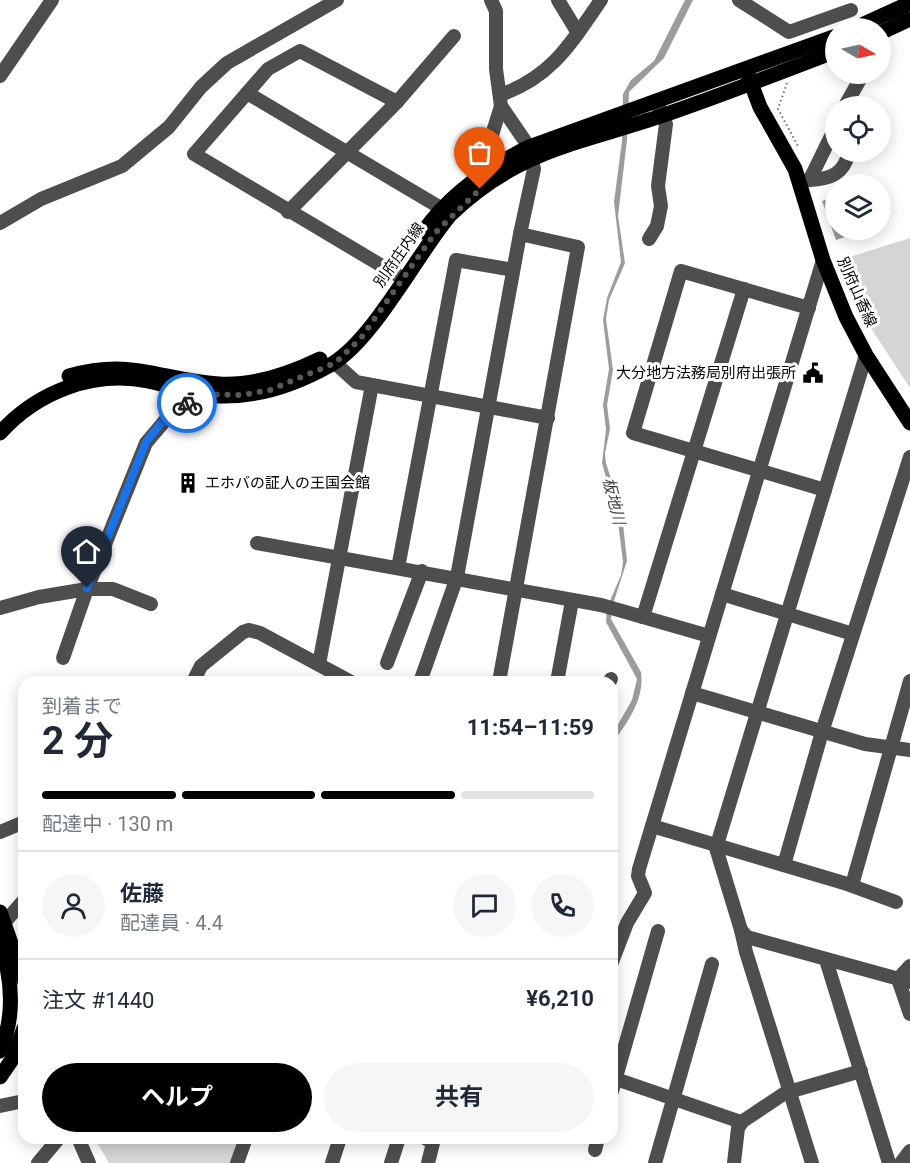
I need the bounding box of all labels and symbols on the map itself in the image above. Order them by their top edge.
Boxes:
north arrow [825,18,891,84]
pin [454,127,505,189]
street label: 別府庄内線 [370,219,428,291]
street label: 別府山香線 [834,254,880,330]
public building icon: 大分地方法務局別府出張所 [801,361,825,385]
place label: 大分地方法務局別府出張所 [616,364,796,382]
courier [157,373,217,433]
building icon: エホバの証人の王国会館 [176,471,200,495]
place label: エホバの証人の王国会館 [205,474,370,492]
water label: 板地川 [599,475,630,529]
pin [61,526,112,588]

